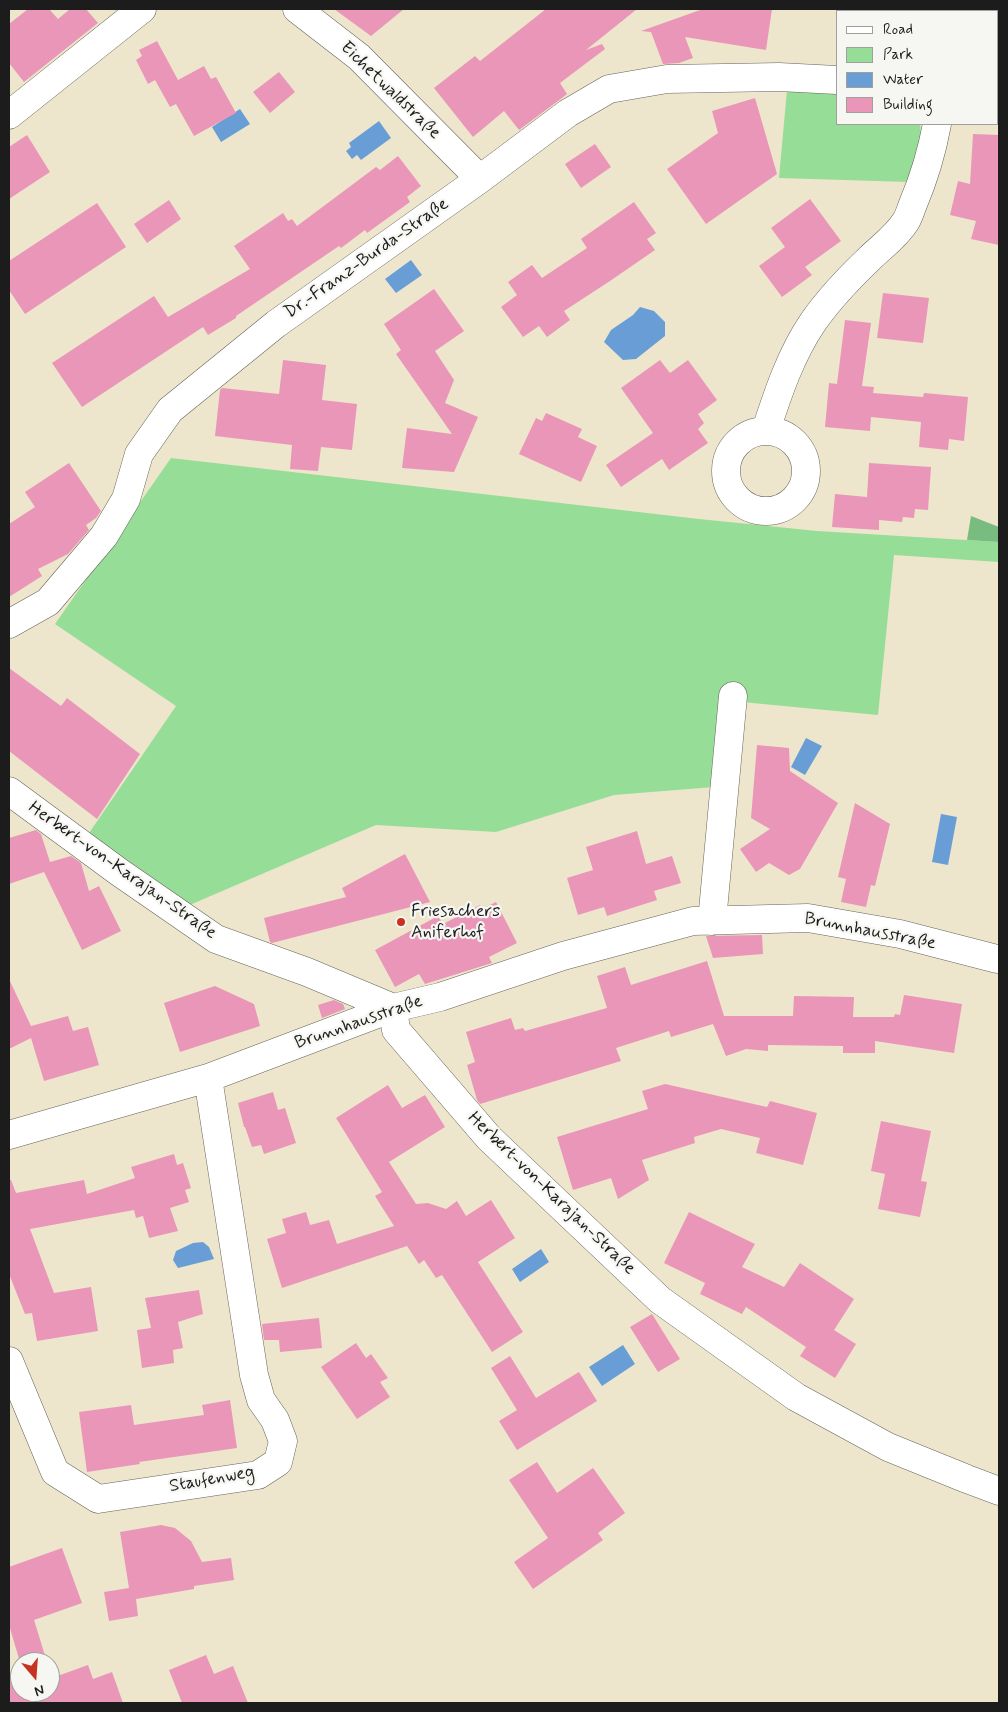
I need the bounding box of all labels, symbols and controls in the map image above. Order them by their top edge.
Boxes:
legend [836,10,998,125]
text: Road [883,20,913,40]
street label: Eichetwaldstraße [335,38,445,144]
text: Park [883,45,913,65]
text: Water [883,70,923,90]
text: Building [883,95,933,115]
street label: Dr.-Franz-Burda-Straße [281,194,453,324]
street label: Herbert-von-Karajan-Straße [24,798,220,944]
place label: Friesachers Aniferhof [411,901,500,944]
street label: Brunnhausstraße [802,909,938,955]
marker: Friesachers Aniferhof [395,916,407,928]
street label: Brunnhausstraße [292,991,426,1055]
street label: Herbert-von-Karajan-Straße [462,1108,640,1280]
street label: Staufenweg [168,1462,256,1498]
north arrow [10,1652,60,1702]
text: N [32,1680,47,1700]

